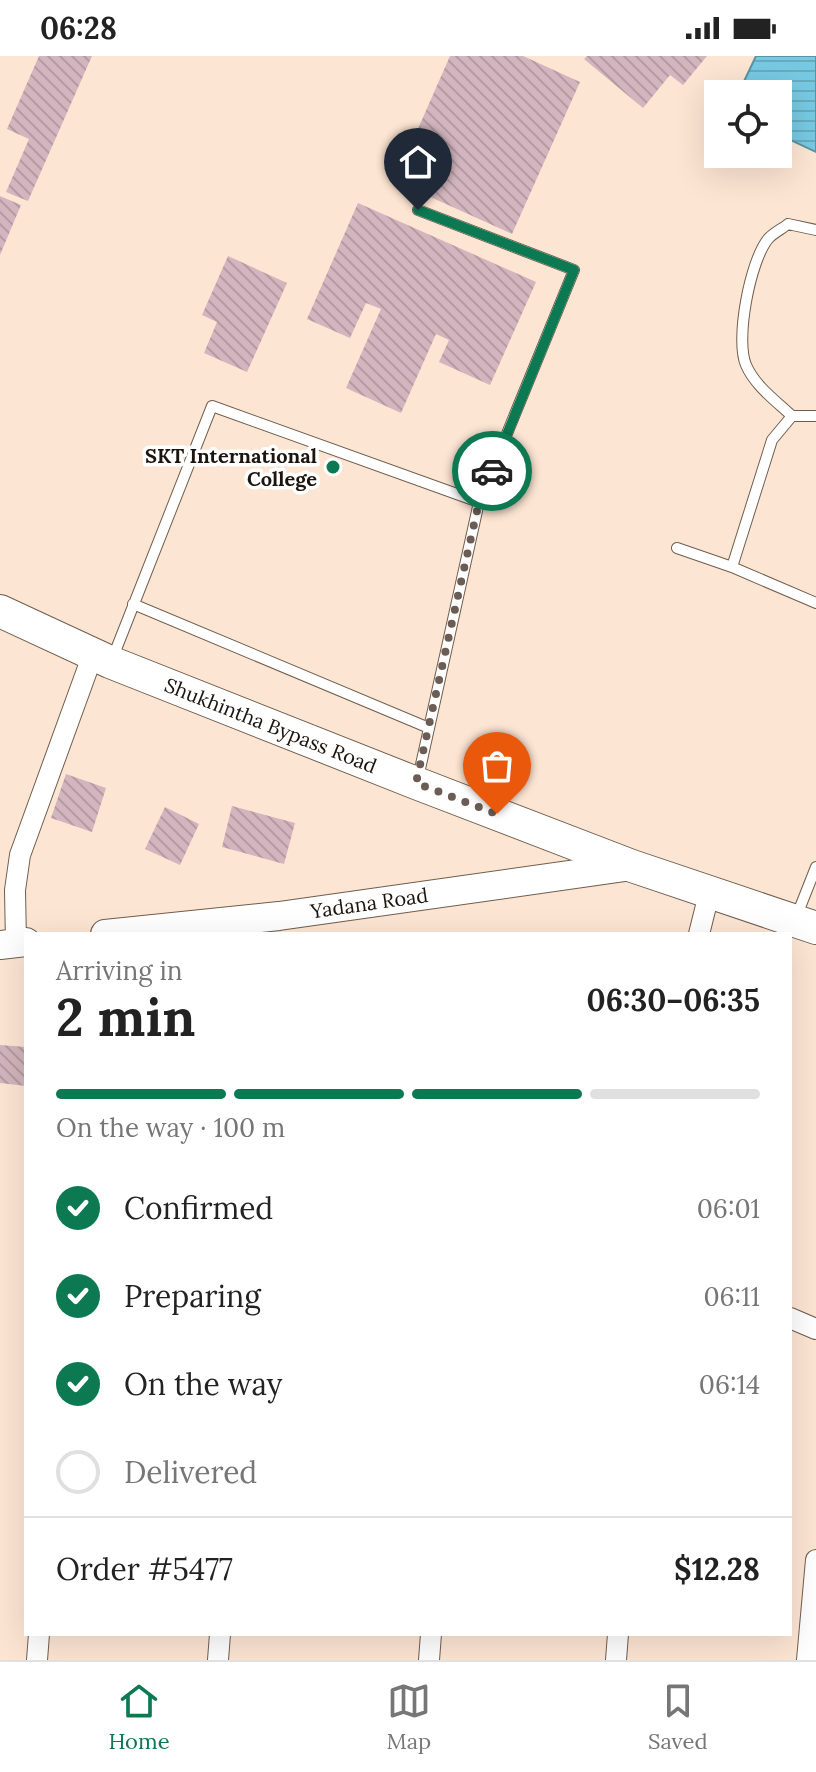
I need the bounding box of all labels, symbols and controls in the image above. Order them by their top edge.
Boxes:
text: 06:28 [40,9,117,47]
map controls [704,80,792,168]
button: locate [704,80,792,168]
pin [384,128,452,210]
icon: home [396,140,440,184]
courier [452,431,532,511]
place label: SKT International College [145,443,317,491]
icon: car [470,449,514,493]
marker: SKT International College [324,458,342,476]
street label: Shukhintha Bypass Road [161,672,381,778]
pin [463,732,531,814]
icon: bag [475,744,519,788]
street label: Yadana Road [308,882,430,924]
text: Arriving in [56,954,183,987]
text: 06:30–06:35 [587,981,760,1019]
text: 2 min [56,984,195,1050]
text: On the way · 100 m [56,1111,285,1144]
icon: check [56,1186,100,1230]
text: Confirmed [124,1189,273,1227]
text: 06:01 [697,1192,760,1225]
icon: check [56,1274,100,1318]
text: Preparing [124,1277,261,1315]
text: 06:11 [703,1280,760,1313]
icon: check [56,1362,100,1406]
text: On the way [124,1365,282,1403]
text: 06:14 [699,1368,760,1401]
text: Delivered [124,1453,257,1491]
text: Order #5477 [56,1550,233,1588]
text: $12.28 [674,1550,760,1588]
tab: Home [108,1679,170,1755]
tab: Map [386,1679,431,1755]
tab: Saved [648,1679,708,1755]

